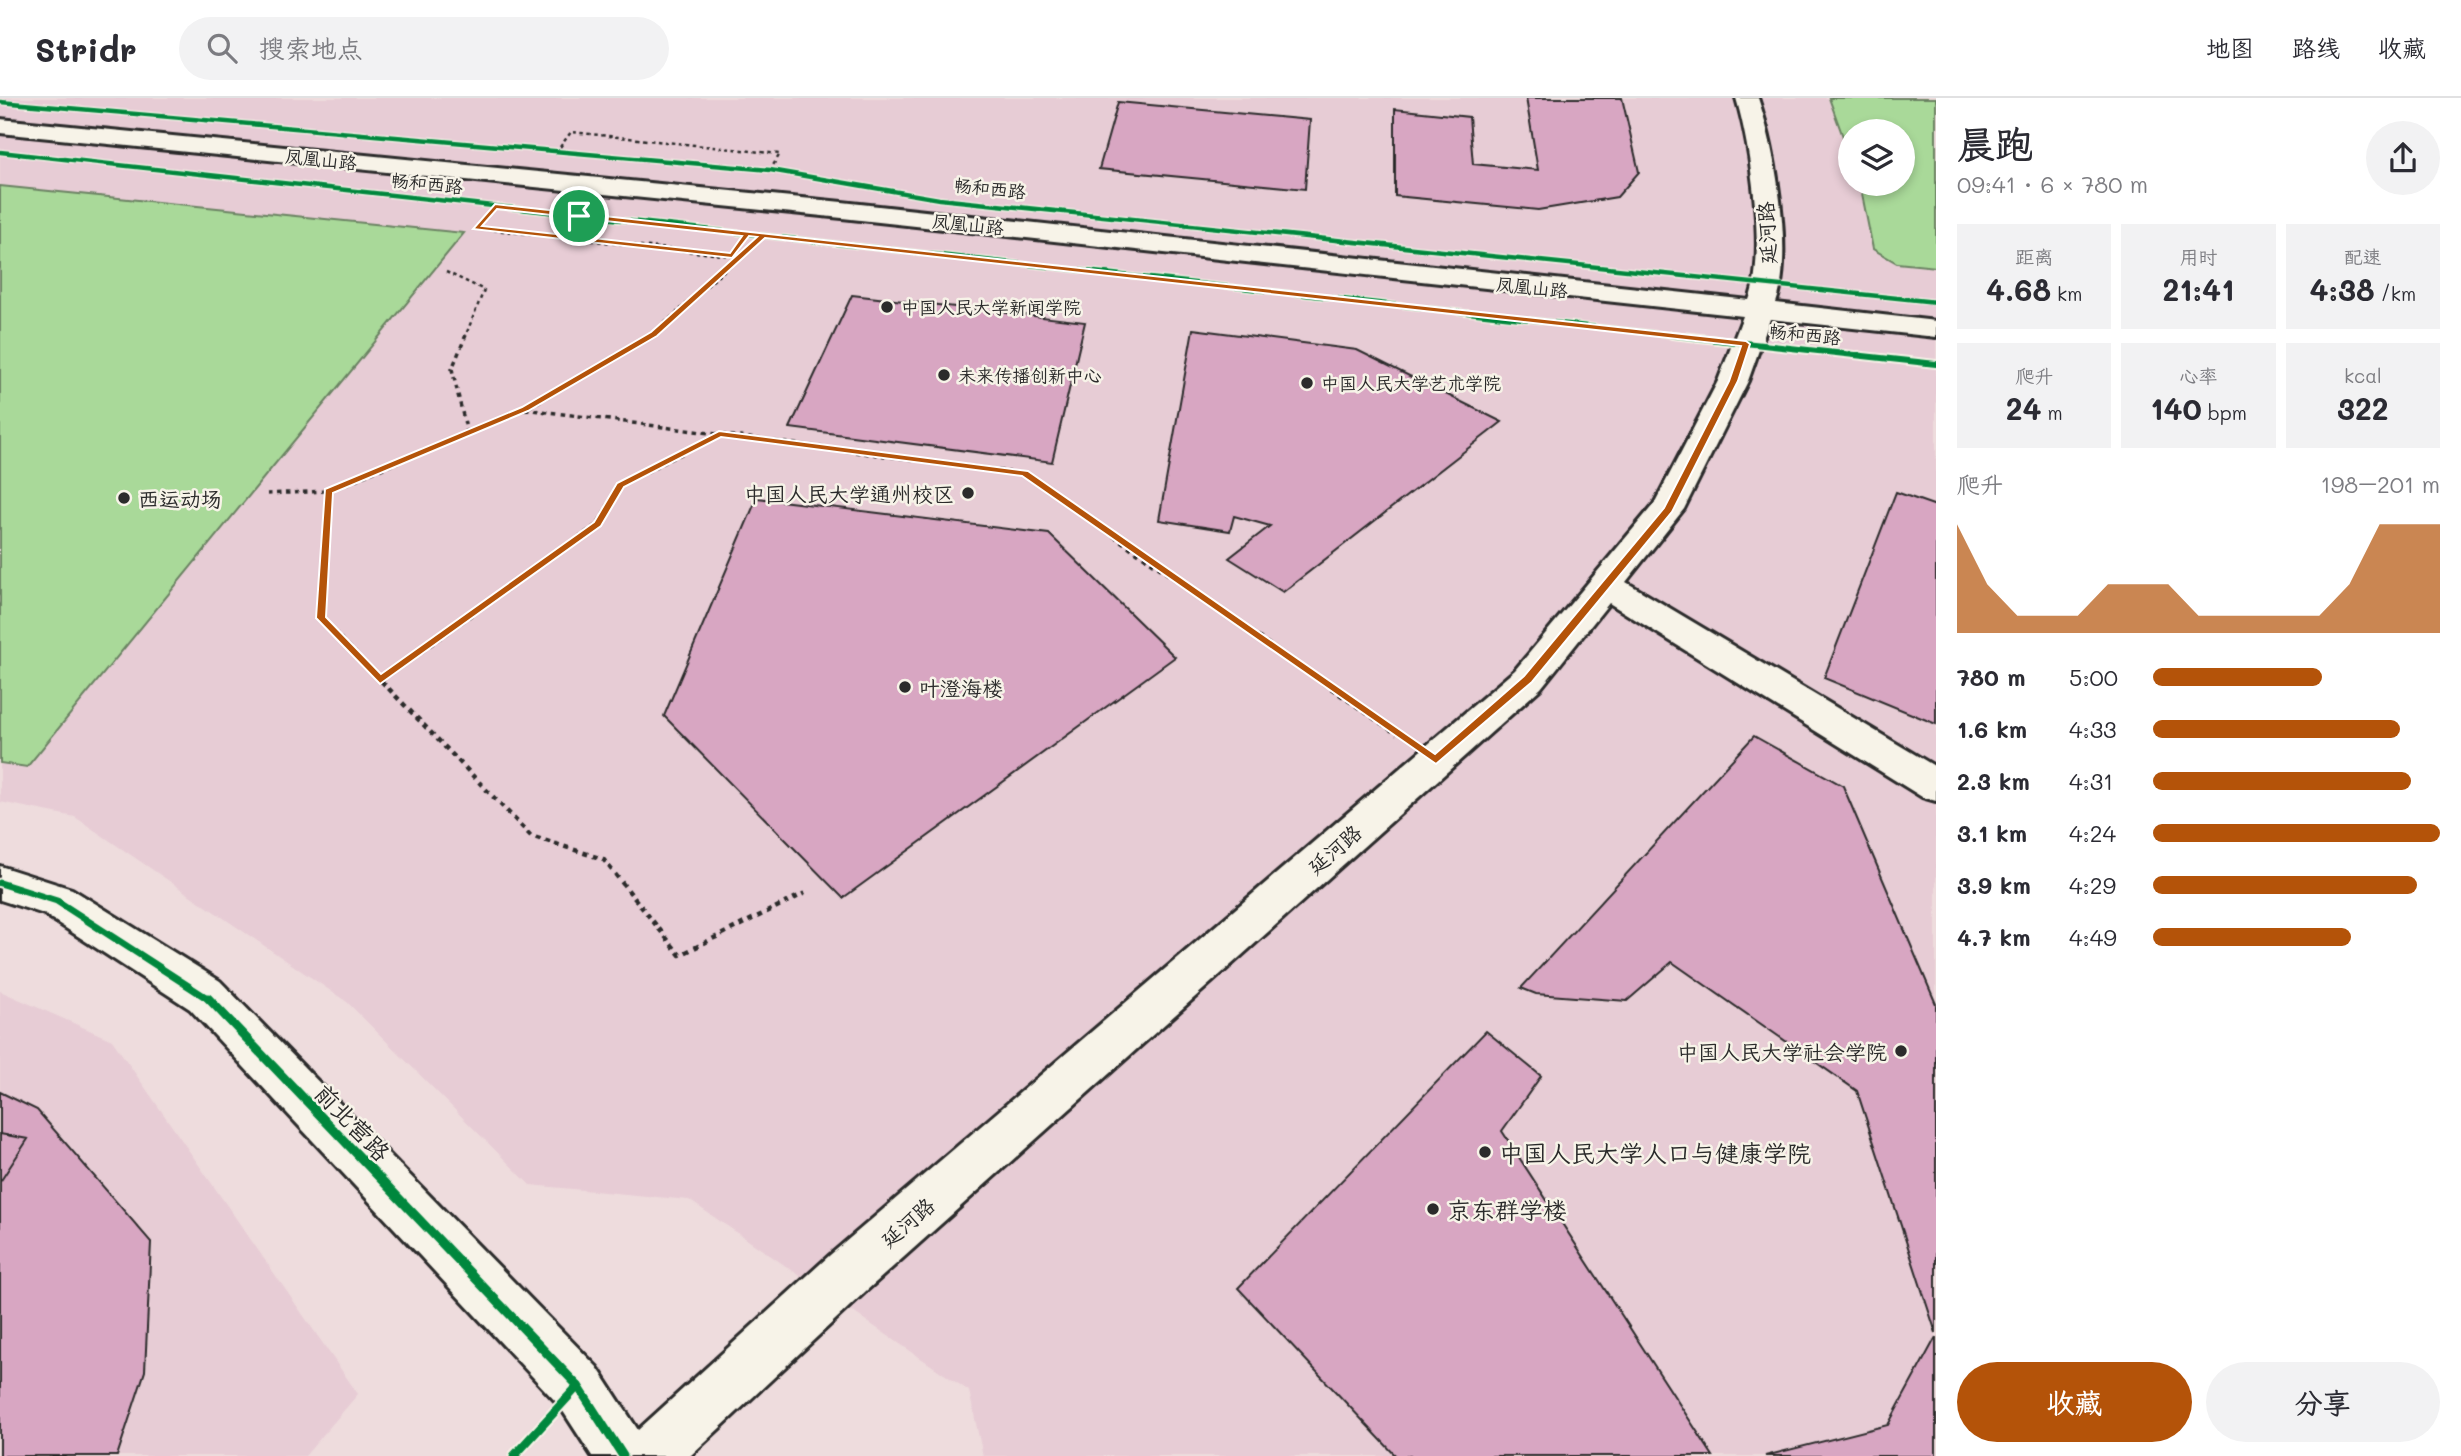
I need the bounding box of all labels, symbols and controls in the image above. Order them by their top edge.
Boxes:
search box [179,17,669,80]
text: Stridr [35,27,137,70]
icon: search [203,29,241,67]
text: 搜索地点 [259,31,363,65]
text: 地图 [2206,32,2254,63]
text: 路线 [2292,32,2340,63]
text: 收藏 [2378,32,2426,63]
text: 晨跑 [1957,118,2033,168]
map controls [1838,119,1915,196]
button: layers [1838,119,1915,196]
button: share [2366,121,2440,195]
street label: 凤凰山路 [284,143,358,175]
street label: 畅和西路 [390,167,464,199]
text: 09:41 · 6 × 780 m [1957,169,2148,199]
street label: 畅和西路 [953,172,1027,204]
pin [549,186,609,246]
icon: arrive [560,197,598,235]
street label: 延河路 [1751,201,1781,265]
street label: 凤凰山路 [931,208,1005,240]
text: 距离 [2015,244,2053,269]
text: 用时 [2179,244,2218,269]
text: 配速 [2344,244,2382,269]
text: 4.68 [1986,269,2051,309]
text: 21:41 [2163,269,2234,309]
text: 4:38 [2310,269,2375,309]
street label: 凤凰山路 [1495,271,1569,303]
text: km [2051,281,2082,306]
text: /km [2375,281,2416,306]
place label: 中国人民大学新闻学院 [901,295,1081,319]
marker: 中国人民大学新闻学院 [879,299,895,315]
street label: 畅和西路 [1768,318,1842,350]
place label: 未来传播创新中心 [958,363,1102,387]
text: 爬升 [2015,363,2053,388]
text: 心率 [2179,363,2218,388]
text: kcal [2344,363,2382,388]
marker: 未来传播创新中心 [936,367,952,383]
place label: 中国人民大学艺术学院 [1321,371,1501,395]
marker: 中国人民大学艺术学院 [1299,375,1315,391]
text: 24 [2006,388,2041,428]
text: 140 [2150,388,2202,428]
text: 322 [2337,388,2389,428]
text: m [2041,400,2063,425]
text: bpm [2202,400,2247,425]
text: 爬升 [1957,469,2003,499]
text: 198–201 m [2320,469,2440,499]
place label: 中国人民大学通州校区 [744,480,954,507]
place label: 西运动场 [138,485,222,512]
marker: 中国人民大学通州校区 [960,485,976,501]
marker: 西运动场 [116,490,132,506]
text: 780 m [1957,662,2025,692]
text: 5:00 [2069,662,2118,692]
place label: 叶澄海楼 [919,674,1003,701]
marker: 叶澄海楼 [897,679,913,695]
text: 1.6 km [1957,714,2027,744]
text: 4:33 [2069,714,2117,744]
text: 2.3 km [1957,766,2030,796]
text: 4:31 [2069,766,2113,796]
street label: 延河路 [1301,818,1367,880]
text: 3.1 km [1957,818,2027,848]
text: 4:24 [2069,818,2116,848]
text: 3.9 km [1957,870,2031,900]
text: 4:29 [2069,870,2116,900]
text: 4.7 km [1957,922,2030,952]
text: 4:49 [2069,922,2117,952]
place label: 中国人民大学社会学院 [1677,1038,1887,1065]
marker: 中国人民大学社会学院 [1893,1043,1909,1059]
street label: 前北营路 [309,1077,397,1167]
place label: 中国人民大学人口与健康学院 [1499,1137,1811,1168]
marker: 中国人民大学人口与健康学院 [1477,1144,1493,1160]
street label: 延河路 [874,1191,940,1253]
place label: 京东群学楼 [1447,1194,1567,1225]
marker: 京东群学楼 [1425,1201,1441,1217]
button: 收藏 [1957,1362,2192,1442]
button: 分享 [2206,1362,2440,1442]

